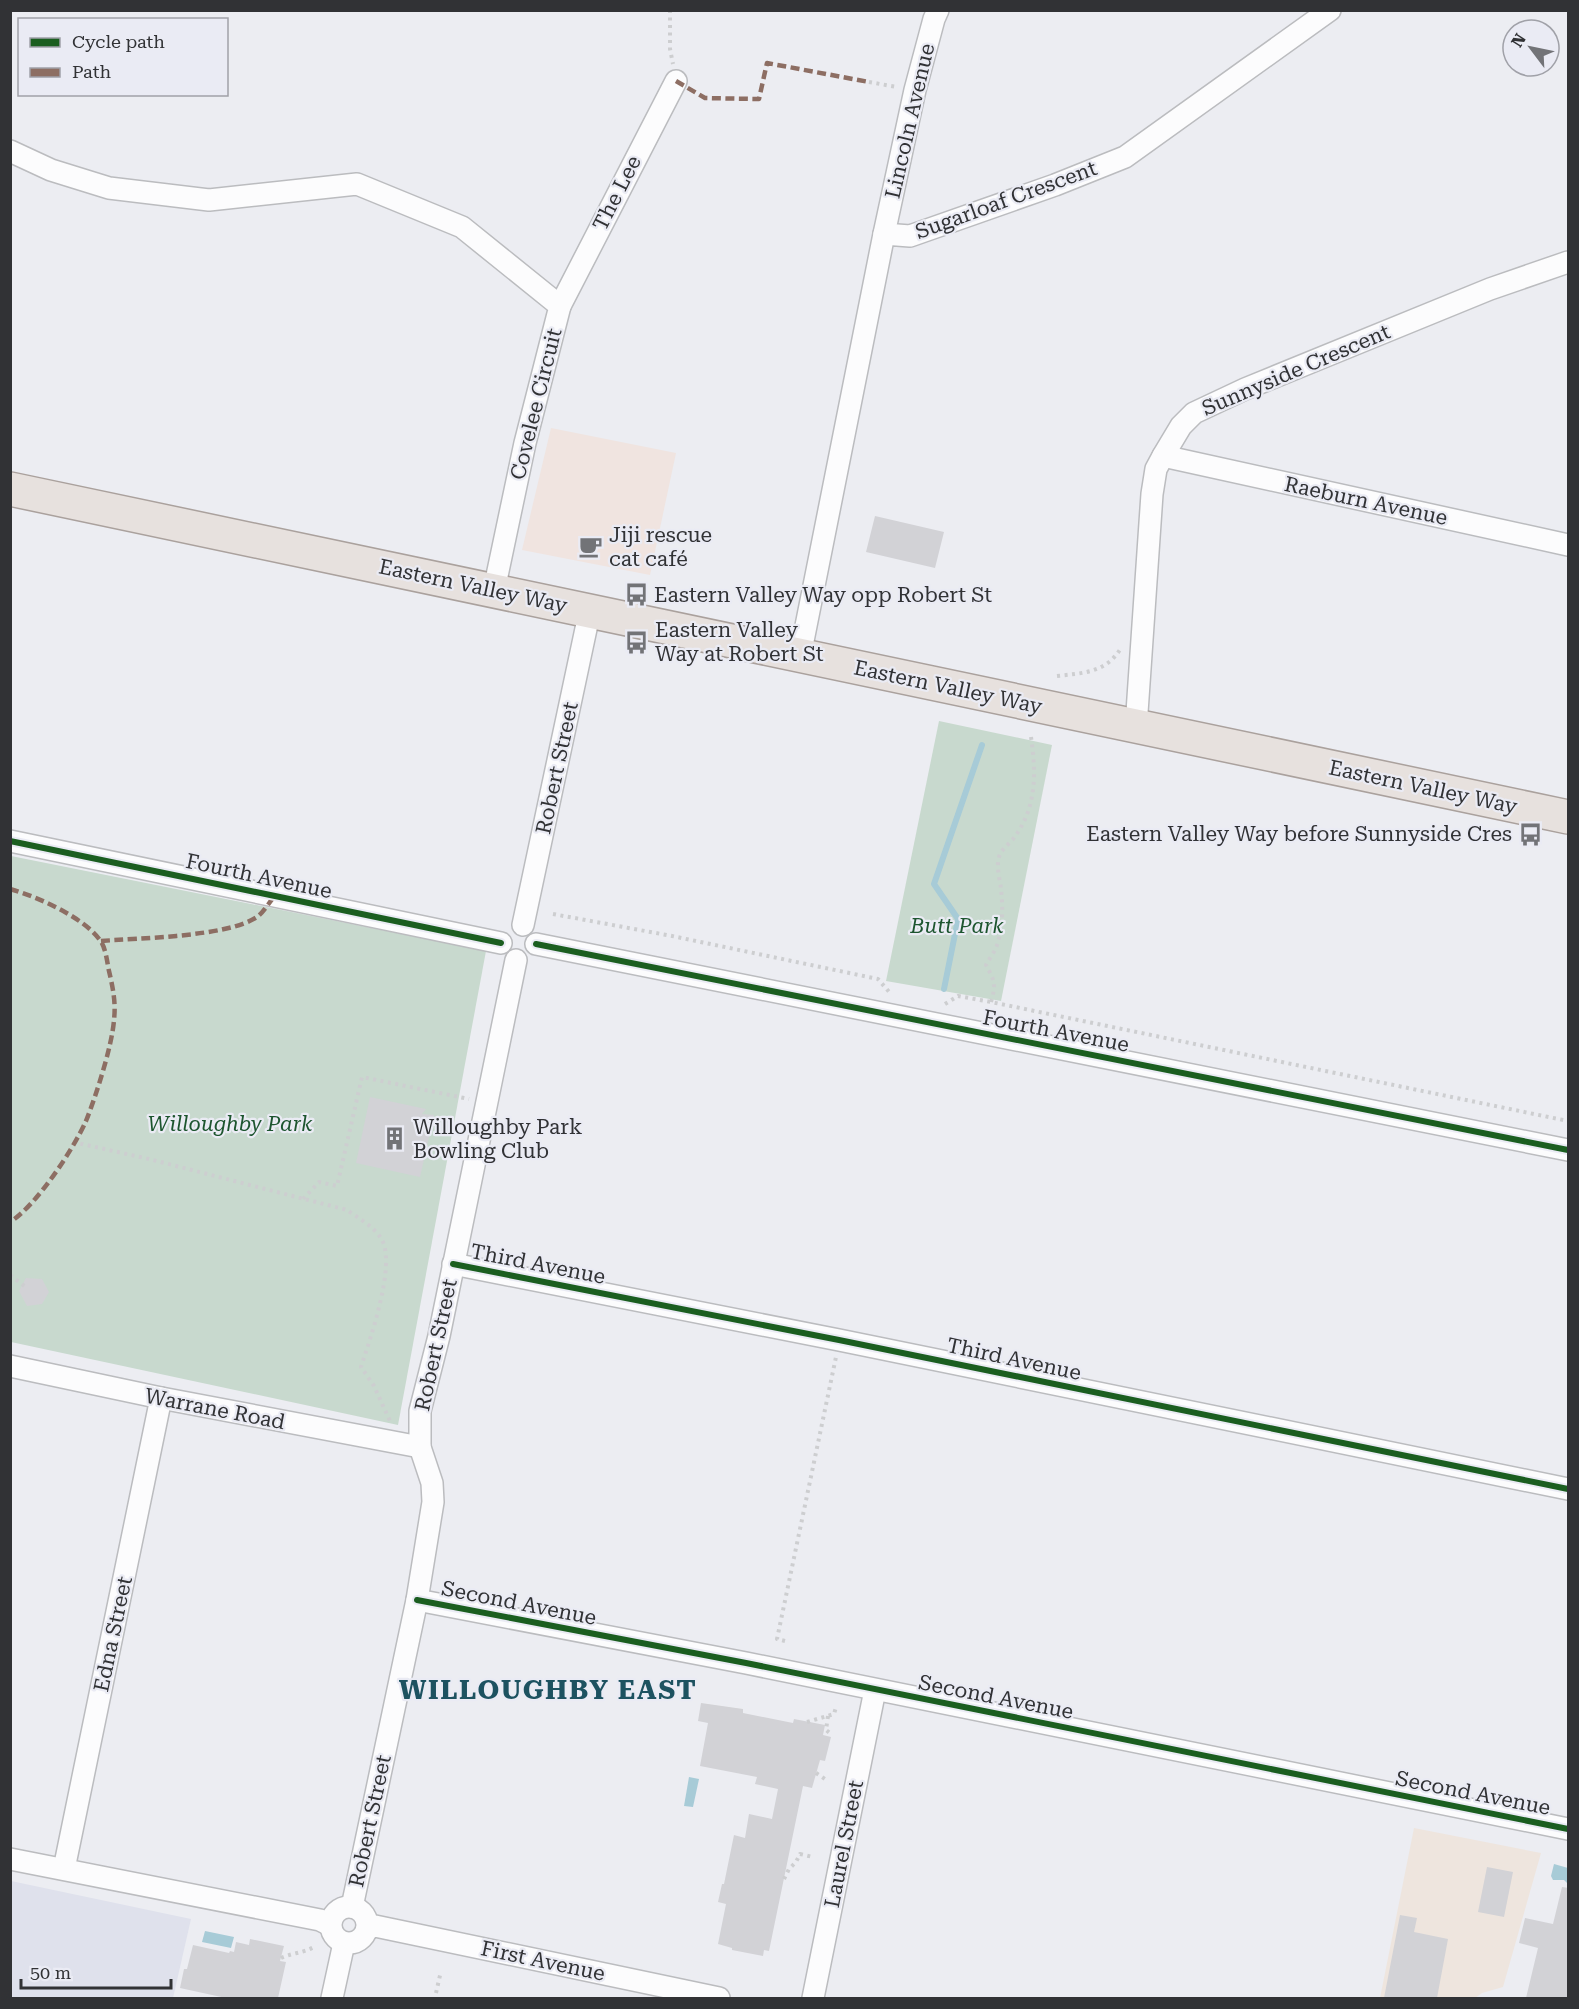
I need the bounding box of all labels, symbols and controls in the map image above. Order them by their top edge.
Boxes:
legend [18,18,228,96]
north arrow [1501,18,1561,78]
text: N [1507,30,1530,51]
text: Cycle path [72,31,165,52]
street label: Lincoln Avenue [880,41,940,201]
text: Path [72,61,111,82]
street label: The Lee [588,152,646,234]
street label: Sugarloaf Crescent [912,156,1100,244]
street label: Sunnyside Crescent [1198,319,1394,420]
street label: Covelee Circuit [506,326,566,482]
street label: Raeburn Avenue [1282,472,1450,530]
place label: Jiji rescue cat café [609,523,712,571]
cafe icon: Jiji rescue cat café [578,534,604,560]
street label: Eastern Valley Way [377,554,570,618]
bus stop icon: Eastern Valley Way opp Robert St [623,582,649,608]
place label: Eastern Valley Way opp Robert St [654,583,992,607]
place label: Eastern Valley Way at Robert St [655,618,824,666]
bus stop icon: Eastern Valley Way at Robert St [624,629,650,655]
street label: Eastern Valley Way [852,655,1045,719]
street label: Robert Street [531,700,583,836]
street label: Eastern Valley Way [1327,755,1520,819]
bus stop icon: Eastern Valley Way before Sunnyside Cres [1517,821,1543,847]
place label: Eastern Valley Way before Sunnyside Cres [1086,822,1512,846]
street label: Fourth Avenue [184,849,334,903]
park label: Butt Park [909,914,1004,938]
street label: Fourth Avenue [981,1005,1131,1057]
park label: Willoughby Park [148,1112,313,1136]
place label: Willoughby Park Bowling Club [413,1115,582,1163]
building icon: Willoughby Park Bowling Club [382,1126,408,1152]
street label: Third Avenue [469,1239,607,1289]
street label: Robert Street [410,1277,462,1413]
street label: Third Avenue [945,1333,1083,1385]
street label: Warrane Road [143,1384,288,1434]
street label: Edna Street [89,1574,137,1694]
street label: Second Avenue [440,1576,598,1630]
street label: Second Avenue [917,1670,1075,1724]
district label: WILLOUGHBY EAST [399,1674,697,1706]
street label: Robert Street [344,1753,396,1889]
street label: Second Avenue [1394,1766,1552,1820]
street label: Laurel Street [820,1778,868,1910]
street label: First Avenue [479,1936,607,1986]
scale bar [21,1952,171,1990]
text: 50 m [30,1962,71,1983]

